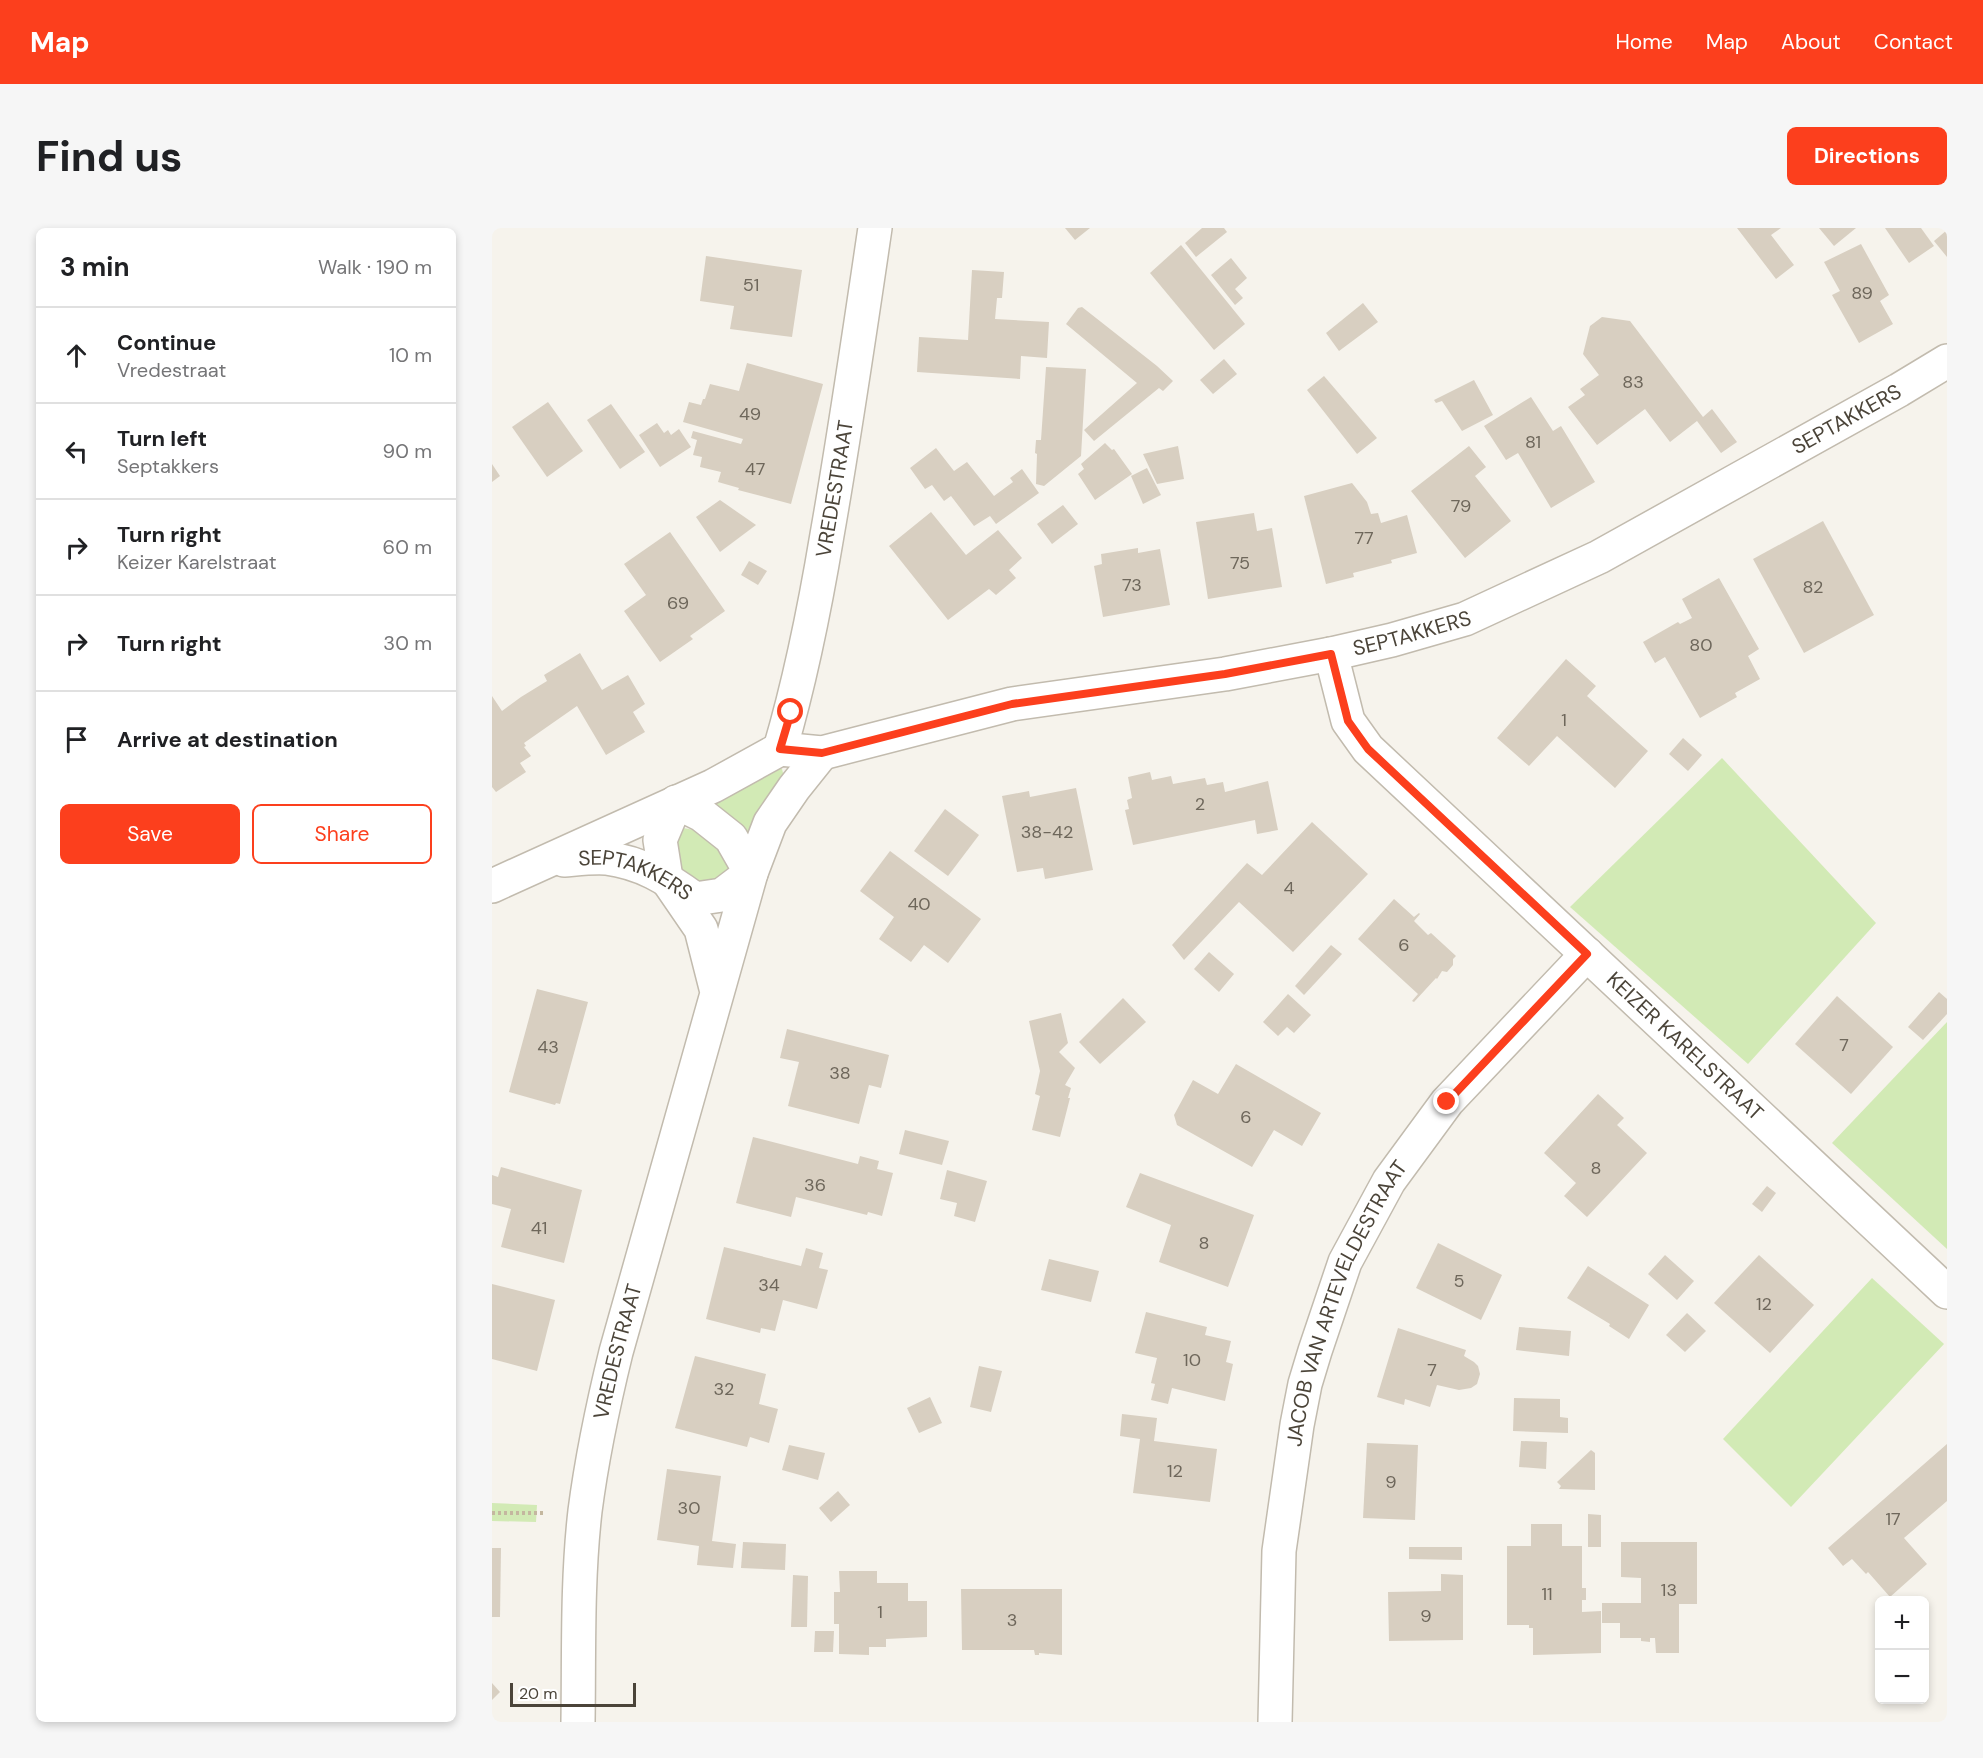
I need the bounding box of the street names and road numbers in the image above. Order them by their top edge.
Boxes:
street label: SEPTAKKERS [1787,377,1906,461]
street label: VREDESTRAAT [809,418,860,560]
street label: SEPTAKKERS [1350,604,1474,663]
street label: SEPTAKKERS [577,844,698,907]
street label: KEIZER KARELSTRAAT [1600,966,1770,1127]
street label: JACOB VAN ARTEVELDESTRAAT [1280,1154,1414,1448]
street label: VREDESTRAAT [587,1280,649,1422]

